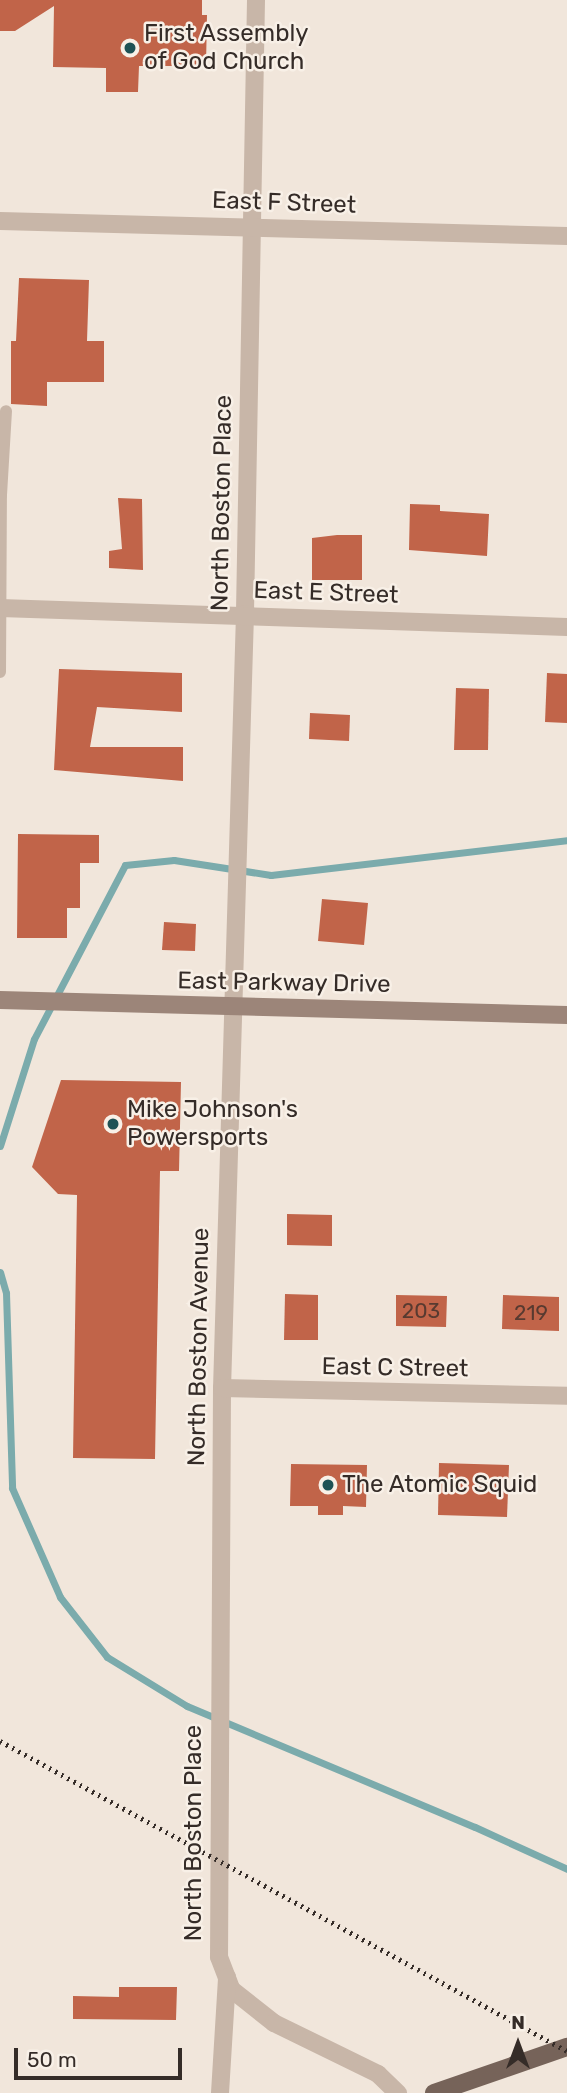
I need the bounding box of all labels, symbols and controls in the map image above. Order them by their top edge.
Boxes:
place label: First Assembly of God Church [144,20,309,76]
marker: First Assembly of God Church [122,40,138,56]
street label: East F Street [211,186,357,220]
street label: North Boston Place [206,395,238,611]
street label: East E Street [253,576,399,610]
street label: East Parkway Drive [177,967,391,999]
place label: Mike Johnson's Powersports [127,1096,298,1152]
marker: Mike Johnson's Powersports [105,1116,121,1132]
street label: North Boston Avenue [183,1227,215,1467]
house number: 203 [402,1298,440,1324]
house number: 219 [514,1300,548,1326]
street label: East C Street [321,1352,469,1384]
place label: The Atomic Squid [342,1471,538,1499]
marker: The Atomic Squid [320,1477,336,1493]
street label: North Boston Place [180,1725,208,1941]
north arrow [483,2009,553,2079]
text: N [511,2011,525,2034]
scale bar [18,2034,186,2078]
text: 50 m [27,2047,77,2072]

